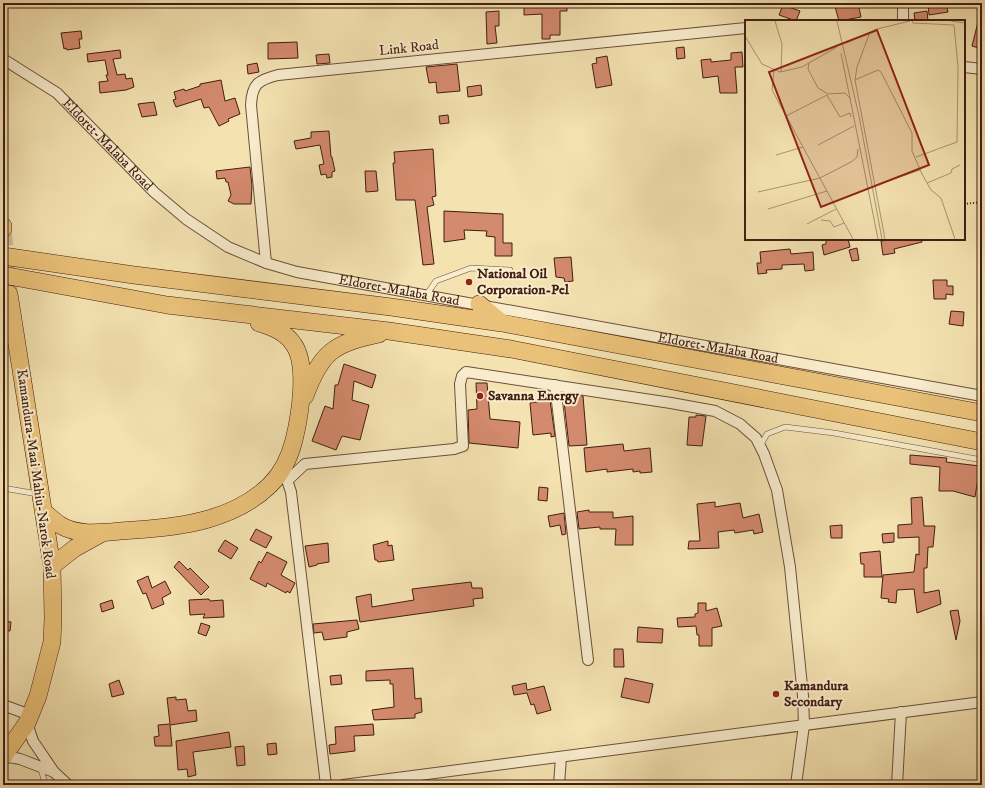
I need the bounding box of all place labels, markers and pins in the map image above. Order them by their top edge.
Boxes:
place label: National Oil Corporation-Pel [477,265,570,299]
marker: National Oil Corporation-Pel [464,277,474,287]
place label: Savanna Energy [488,387,579,405]
marker: Savanna Energy [475,391,485,401]
place label: Kamandura Secondary [784,677,849,711]
marker: Kamandura Secondary [771,689,781,699]

